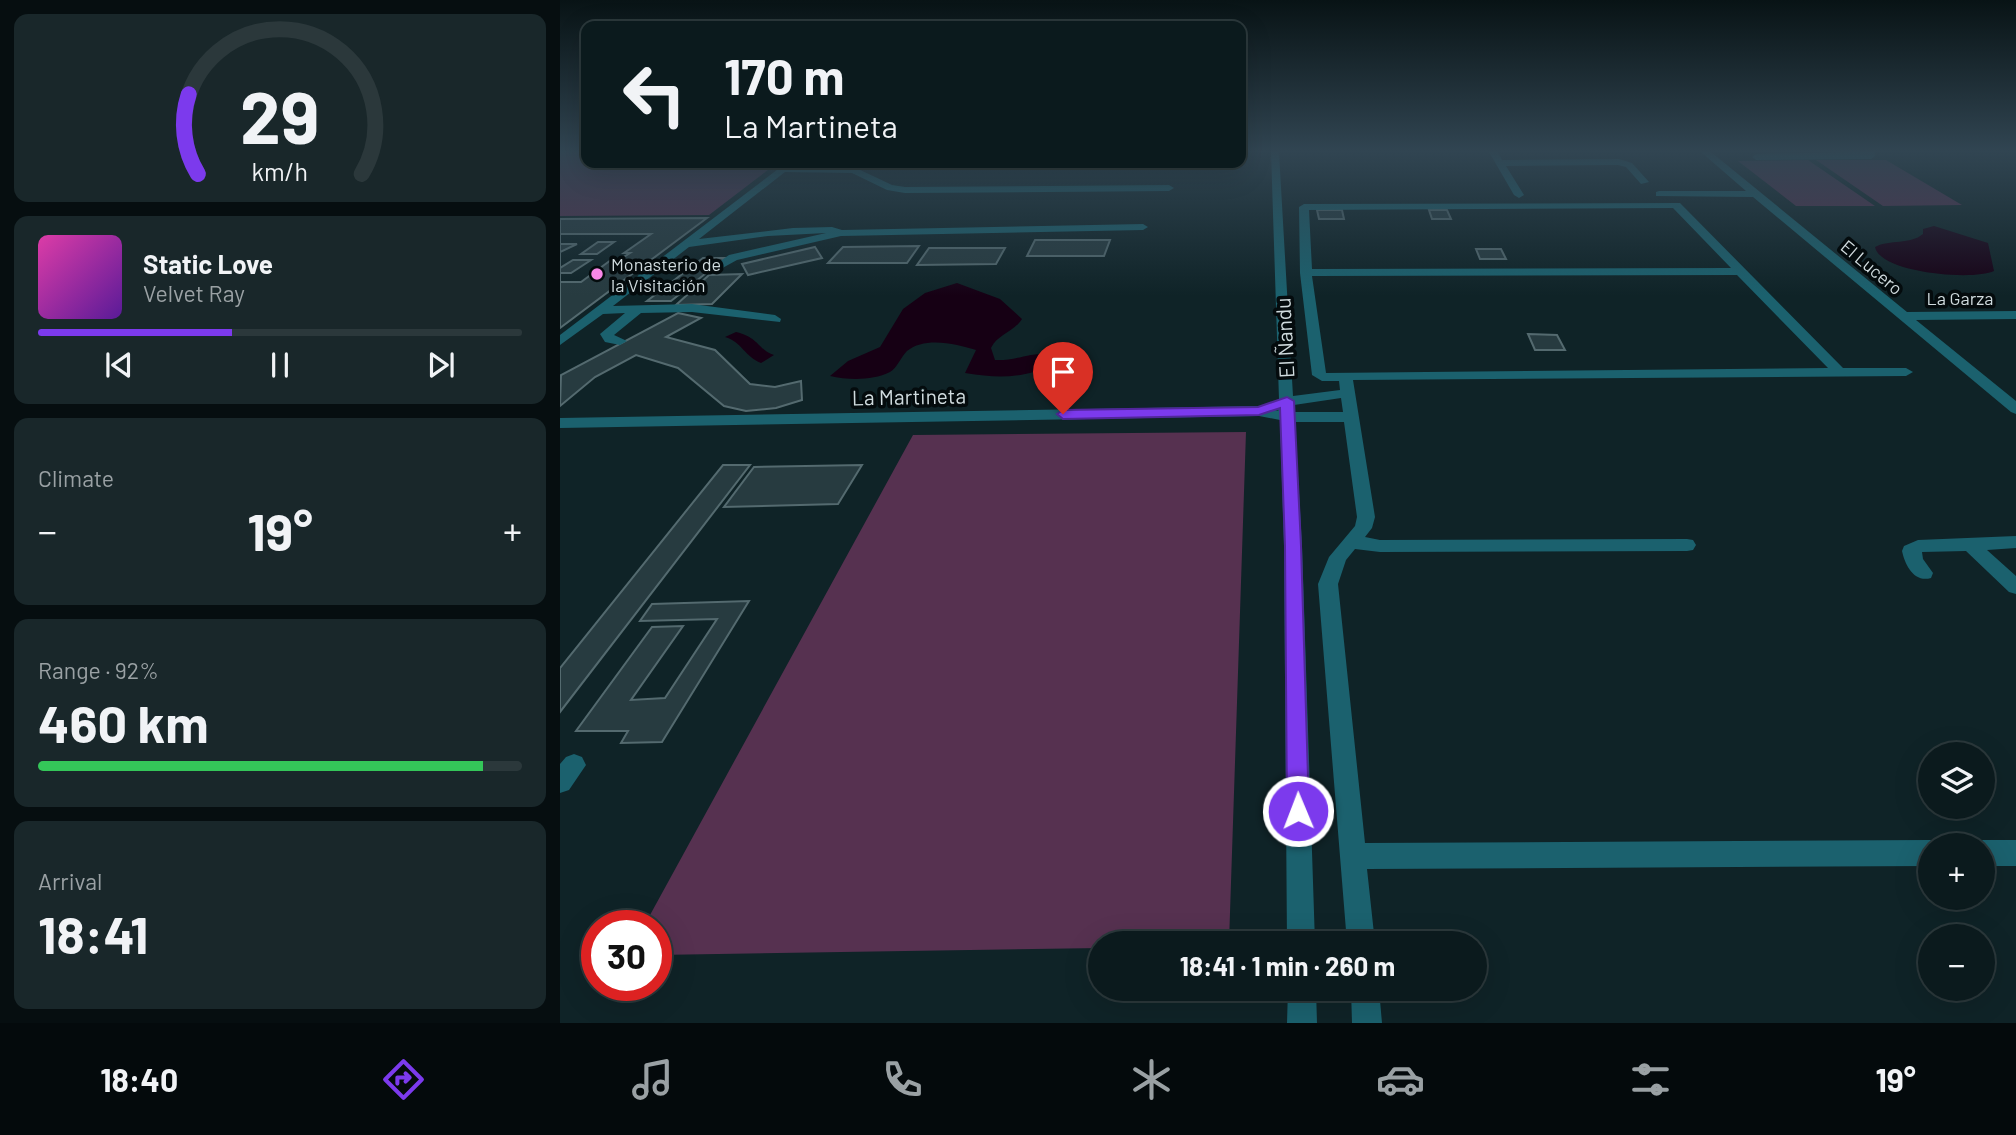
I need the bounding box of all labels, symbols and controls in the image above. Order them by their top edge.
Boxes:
text: 170 m [724,46,844,105]
icon: left [609,49,700,140]
text: 29 [240,71,320,159]
text: La Martineta [724,106,898,144]
text: km/h [252,156,308,186]
street label: El Lucero [1837,235,1907,299]
text: Static Love [143,248,273,279]
place label: Monasterio de la Visitación [611,253,721,296]
marker: Monasterio de la Visitación [589,266,605,282]
text: Velvet Ray [143,279,245,307]
street label: La Garza [1927,287,1993,309]
street label: El Ñandu [1269,297,1299,379]
pin [1033,342,1093,414]
icon: previous [100,346,138,384]
icon: pause [261,346,299,384]
icon: next [422,346,460,384]
icon: arrive [1044,353,1082,391]
street label: La Martineta [852,383,966,409]
text: Climate [38,464,114,492]
text: 19° [247,499,313,561]
text: − [38,507,57,553]
text: + [503,507,522,553]
text: Range · 92% [38,656,159,684]
text: 460 km [38,691,209,753]
map controls [1918,742,1995,1001]
button: layers [1918,742,1995,819]
position arrow [1261,774,1335,848]
button: + [1918,833,1995,910]
text: Arrival [38,867,102,895]
text: 18:41 [38,902,148,964]
speed limit sign: 30 [581,910,672,1001]
button: − [1918,924,1995,1001]
text: 18:41 · 1 min · 260 m [1180,950,1395,981]
icon: directions [379,1055,428,1104]
icon: music [628,1055,677,1104]
icon: phone [878,1055,927,1104]
icon: climate [1127,1055,1176,1104]
icon: car [1376,1055,1425,1104]
icon: filters [1626,1055,1675,1104]
text: 18:40 [100,1060,178,1098]
text: 19° [1875,1060,1916,1098]

